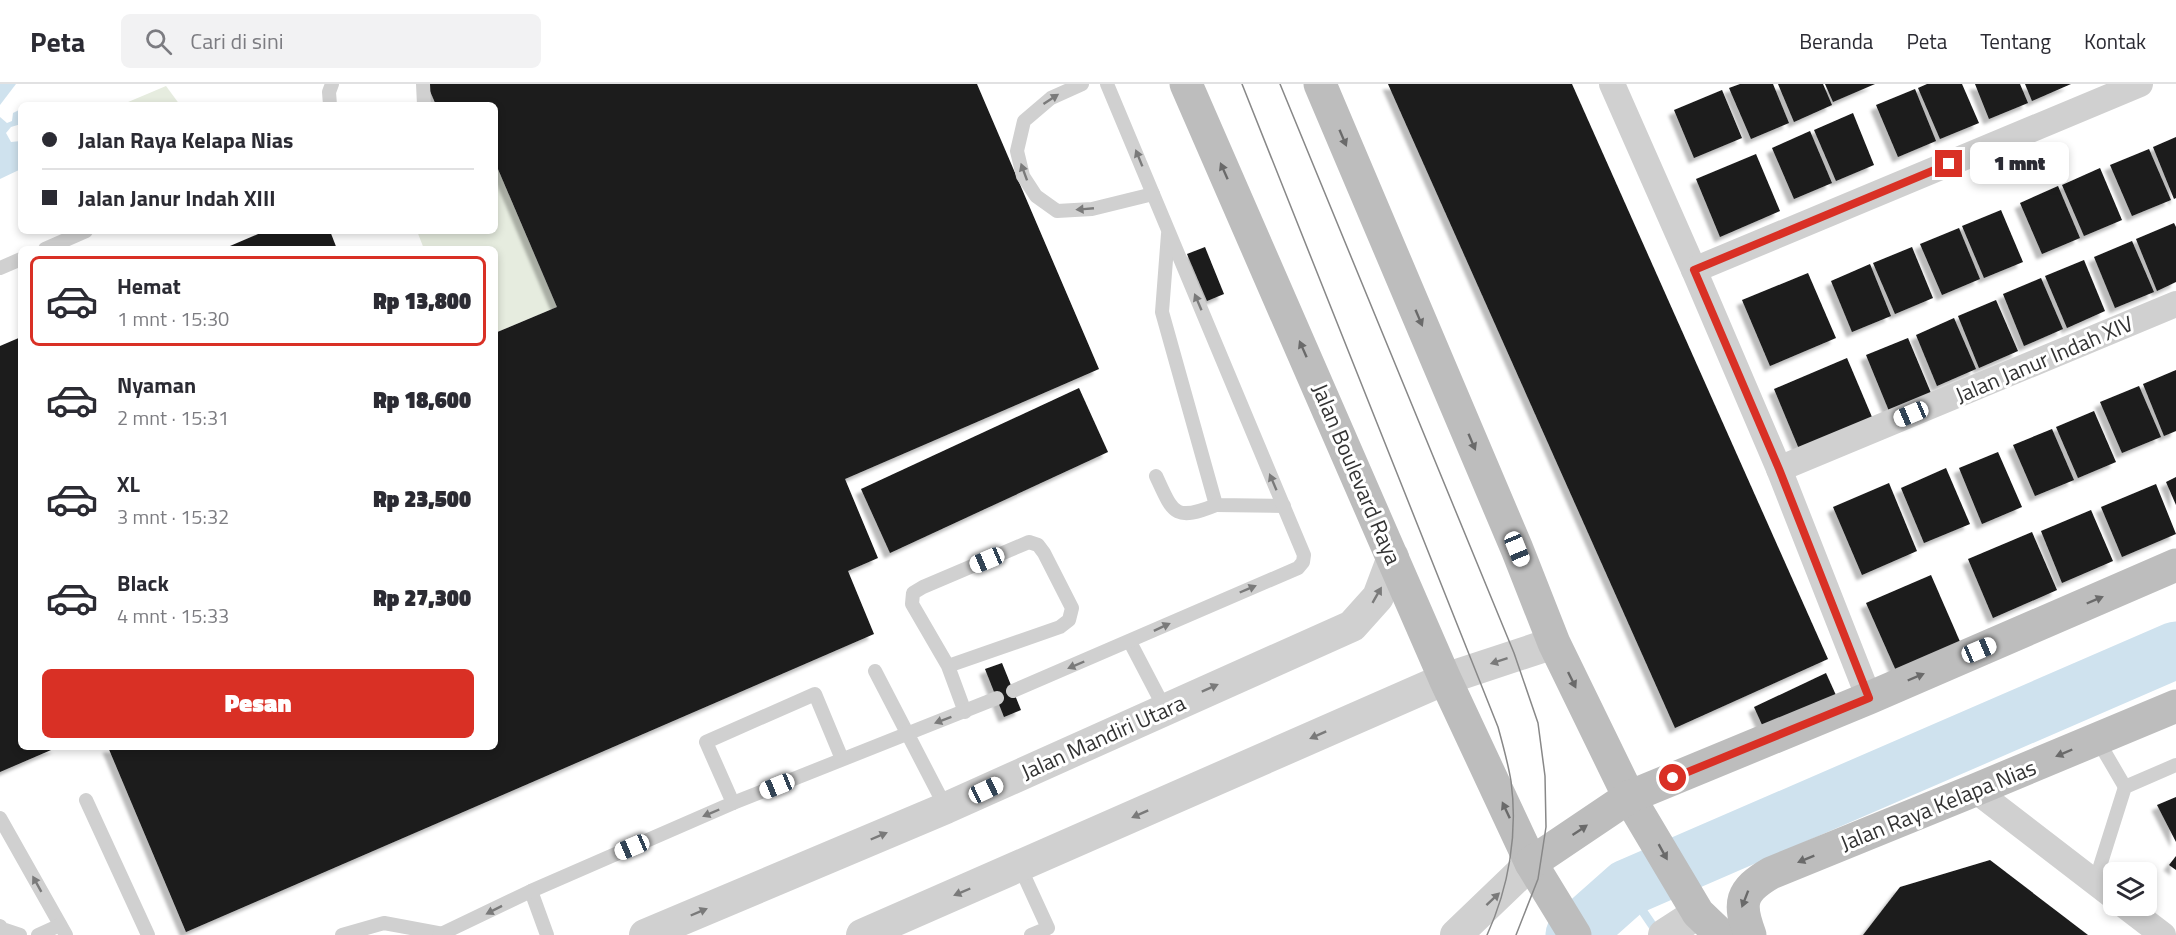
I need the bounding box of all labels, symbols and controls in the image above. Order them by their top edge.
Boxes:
search box [121,14,541,68]
text: Peta [30,20,85,63]
text: Cari di sini [190,24,284,58]
icon: search [142,25,175,58]
text: Beranda [1799,25,1873,57]
text: Peta [1906,25,1947,57]
text: Tentang [1980,25,2051,57]
text: Kontak [2084,25,2146,57]
one-way arrow [1043,94,1059,105]
text: Jalan Raya Kelapa Nias [78,123,293,157]
one-way arrow [1339,129,1348,147]
callout: 1 mnt [1970,143,2069,185]
text: 1 mnt [1994,147,2045,178]
one-way arrow [1134,149,1143,167]
route end [1935,150,1962,177]
one-way arrow [1220,162,1229,179]
one-way arrow [1018,163,1028,181]
text: Jalan Janur Indah XIII [78,181,276,215]
one-way arrow [1075,204,1094,214]
text: Hemat [117,269,181,303]
icon: car [45,274,99,328]
text: Rp 13,800 [373,284,471,318]
one-way arrow [1193,293,1202,311]
text: 1 mnt · 15:30 [117,303,229,334]
street label: Jalan Janur Indah XIV [1950,306,2138,412]
one-way arrow [1414,309,1424,327]
one-way arrow [1298,341,1307,358]
text: Nyaman [117,368,196,402]
icon: car [45,373,99,427]
street label: Jalan Boulevard Raya [1303,378,1411,570]
text: Rp 18,600 [373,383,471,417]
car [1891,399,1931,429]
text: 2 mnt · 15:31 [117,402,229,433]
one-way arrow [1467,434,1477,452]
text: XL [117,467,140,501]
icon: car [45,472,99,526]
one-way arrow [1269,473,1278,490]
text: Rp 23,500 [373,482,471,516]
text: 3 mnt · 15:32 [117,501,229,532]
car [1502,529,1532,569]
car [967,545,1007,575]
text: Black [117,566,169,600]
icon: car [45,571,99,625]
text: Rp 27,300 [373,581,471,615]
one-way arrow [1240,584,1258,594]
one-way arrow [1372,586,1382,603]
one-way arrow [2087,595,2105,605]
text: 4 mnt · 15:33 [117,600,229,631]
one-way arrow [1154,622,1171,631]
car [1959,635,1999,665]
one-way arrow [1490,657,1508,666]
one-way arrow [1067,661,1085,670]
button: Pesan [42,669,474,738]
one-way arrow [1567,671,1577,689]
one-way arrow [1908,673,1925,682]
one-way arrow [1202,684,1219,693]
street label: Jalan Mandiri Utara [1015,686,1191,788]
one-way arrow [933,715,951,725]
one-way arrow [1310,730,1327,739]
one-way arrow [2055,749,2073,758]
street label: Jalan Raya Kelapa Nias [1835,750,2041,860]
route start [1659,764,1686,791]
car [757,771,797,801]
car [966,774,1006,806]
one-way arrow [1502,802,1511,819]
one-way arrow [701,808,719,818]
one-way arrow [1132,809,1149,818]
one-way arrow [1571,824,1587,836]
one-way arrow [870,831,888,840]
car [612,832,652,862]
one-way arrow [1657,844,1668,860]
one-way arrow [1797,854,1815,864]
map controls [2103,862,2157,916]
button: layers [2103,862,2157,916]
one-way arrow [32,875,42,892]
one-way arrow [952,887,970,897]
one-way arrow [1740,891,1750,909]
one-way arrow [1486,892,1501,906]
one-way arrow [485,904,503,914]
one-way arrow [691,907,709,917]

